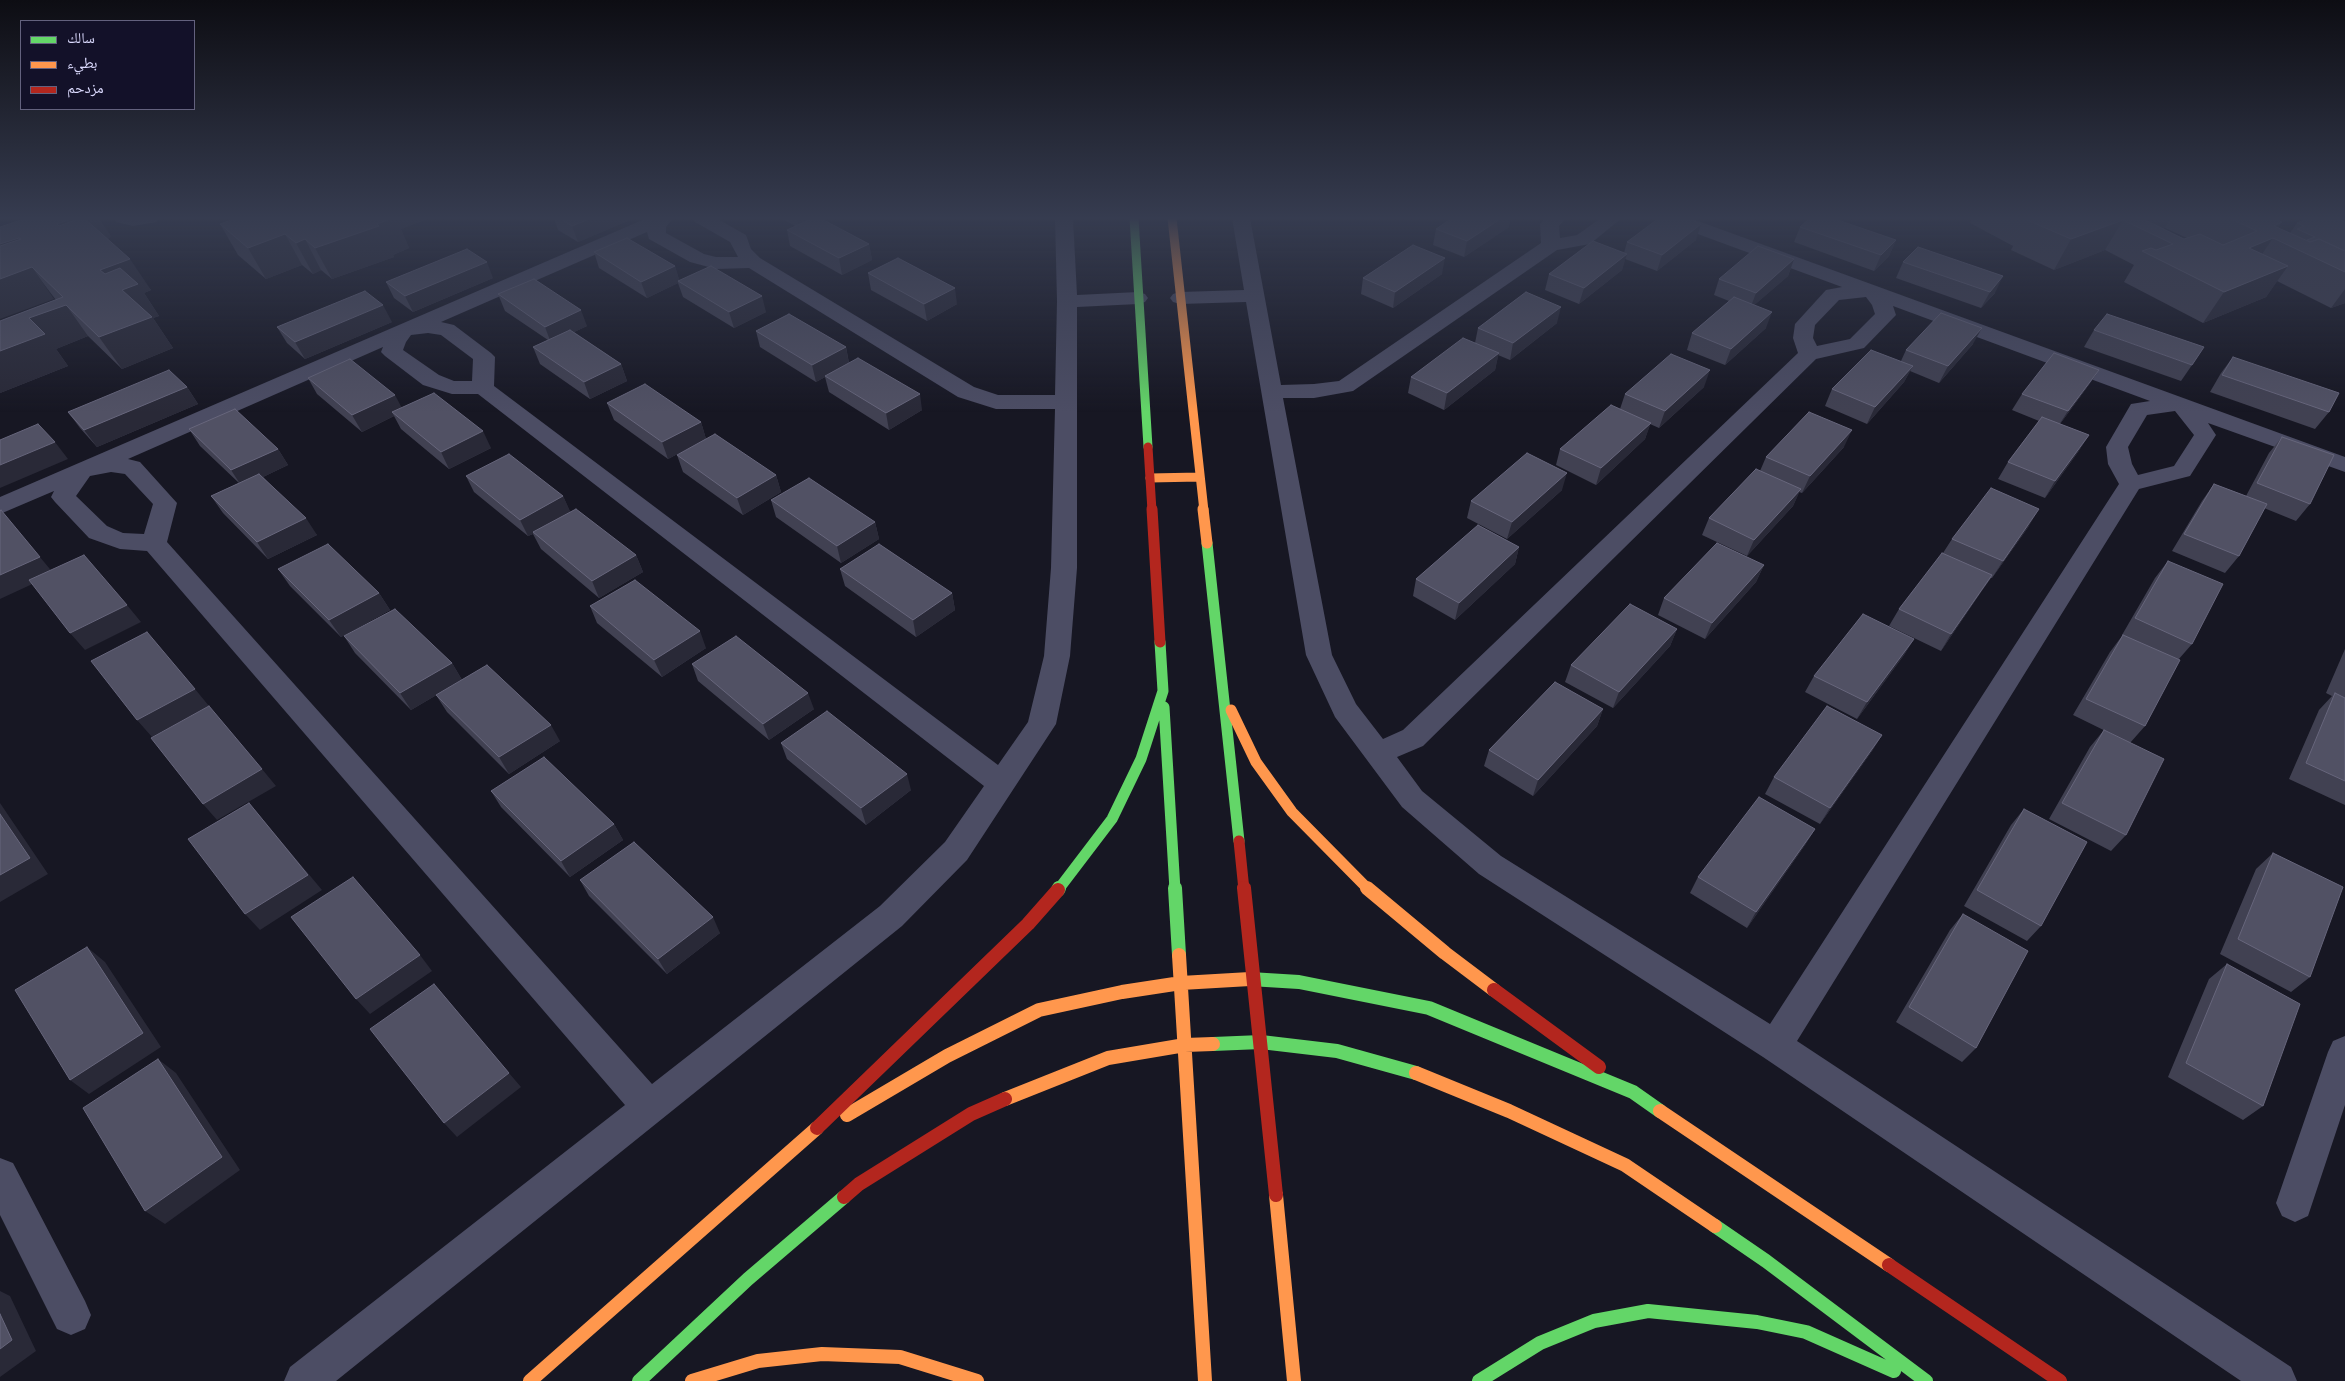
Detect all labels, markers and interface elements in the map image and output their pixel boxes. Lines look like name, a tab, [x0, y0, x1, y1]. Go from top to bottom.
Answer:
legend	[20, 20, 195, 110]
text: سالك	[67, 29, 95, 47]
text: بطيء	[67, 54, 97, 72]
text: مزدحم	[67, 79, 104, 97]

